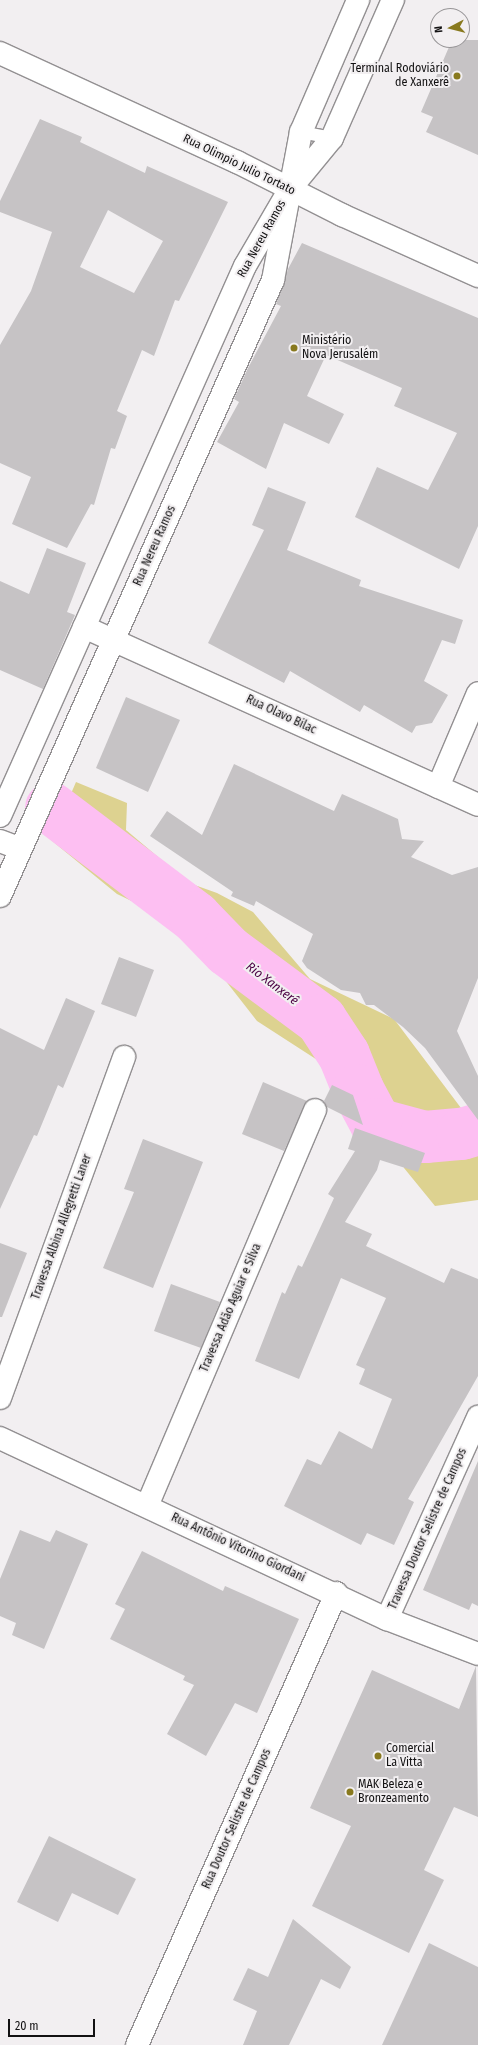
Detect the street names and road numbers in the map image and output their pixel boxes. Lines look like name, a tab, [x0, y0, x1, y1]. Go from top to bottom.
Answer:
street label: Rua Olimpio Julio Tortato	[181, 132, 297, 198]
street label: Rua Nereu Ramos	[235, 198, 289, 280]
street label: Rua Nereu Ramos	[131, 504, 179, 588]
street label: Rua Olavo Bilac	[244, 692, 318, 738]
street label: Travessa Albina Allegretti Laner	[29, 1152, 95, 1302]
street label: Travessa Adão Aguiar e Silva	[197, 1242, 265, 1374]
street label: Travessa Doutor Selistre de Campos	[386, 1446, 470, 1612]
street label: Rua Antônio Vitorino Giordani	[169, 1511, 307, 1585]
street label: Rua Doutor Selistre de Campos	[200, 1747, 274, 1891]

